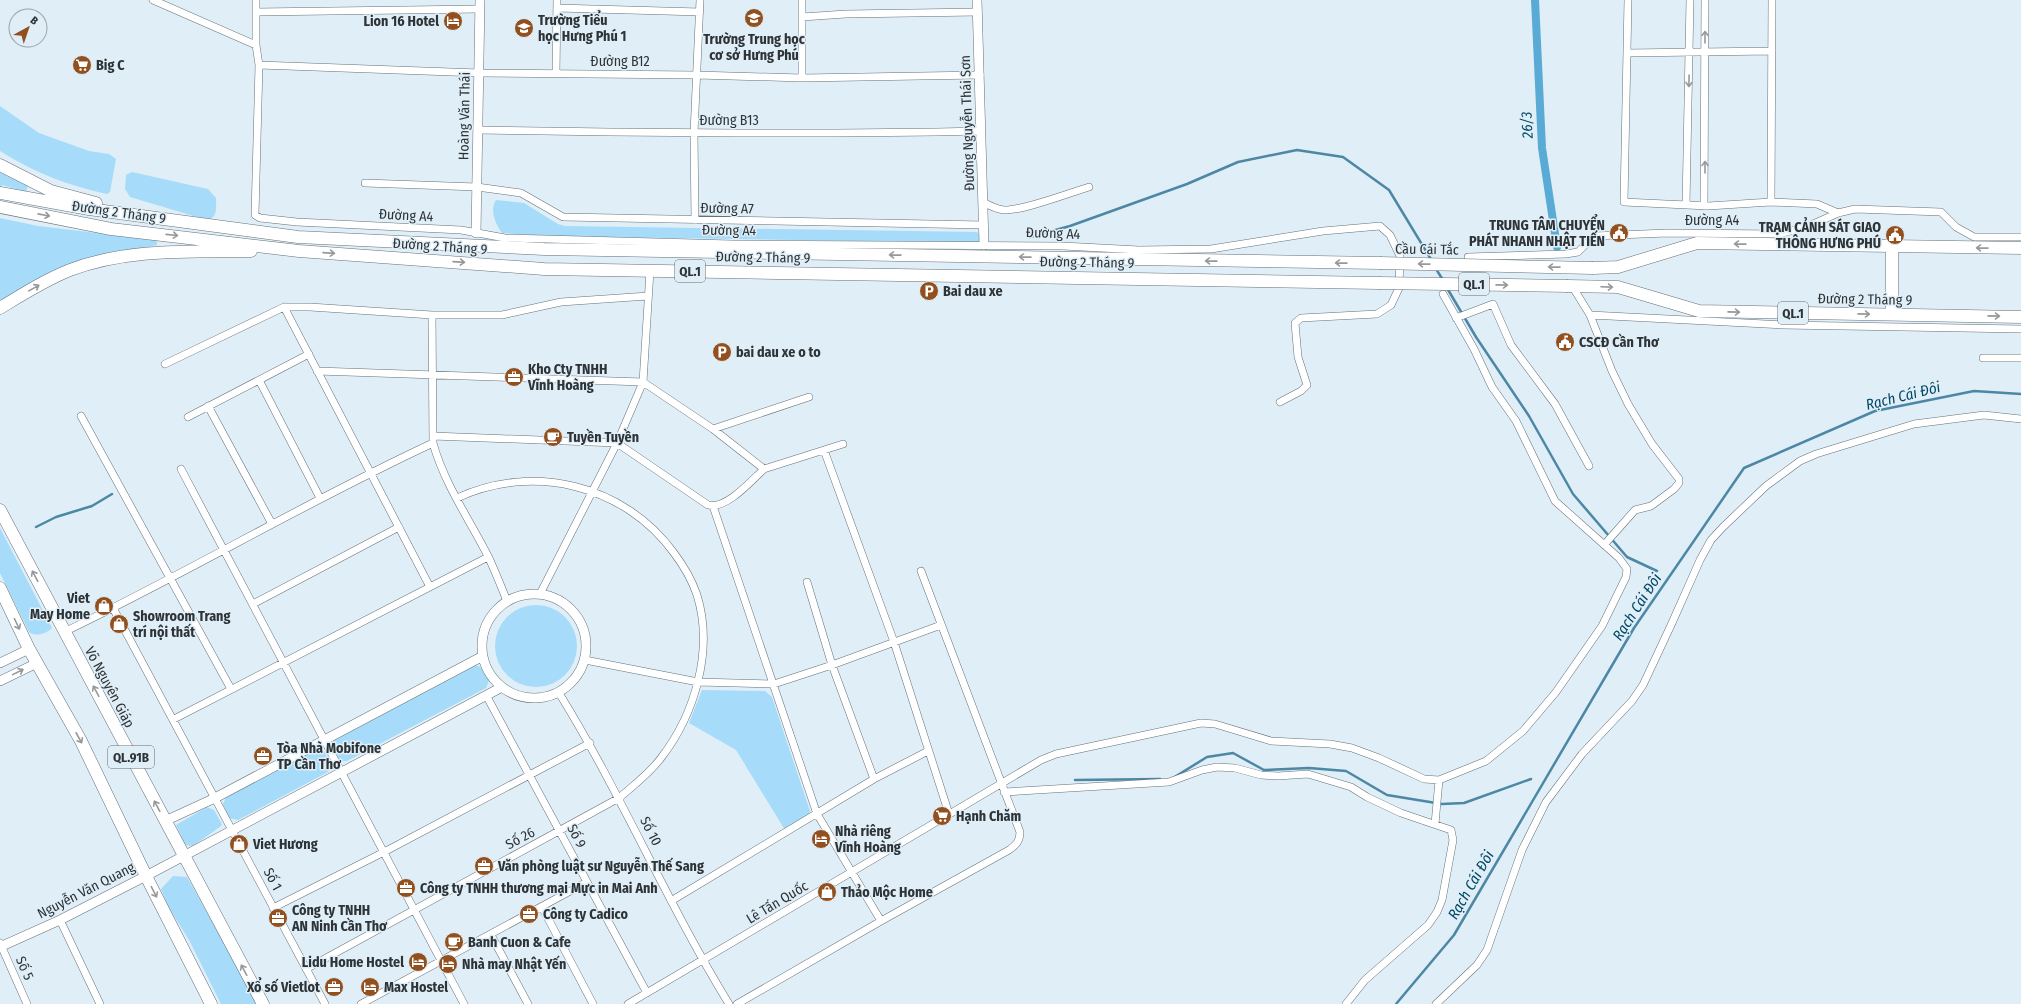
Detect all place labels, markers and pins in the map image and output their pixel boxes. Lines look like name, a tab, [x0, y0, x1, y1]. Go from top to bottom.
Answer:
school or university icon: Trường Trung học cơ sở Hưng Phú	[743, 7, 765, 29]
hotel icon: Lion 16 Hotel	[442, 10, 464, 32]
place label: Trường Tiểu học Hưng Phú 1	[538, 10, 626, 45]
place label: Lion 16 Hotel	[363, 13, 439, 30]
school or university icon: Trường Tiểu học Hưng Phú 1	[513, 17, 535, 39]
place label: Trường Trung học cơ sở Hưng Phú	[703, 31, 806, 64]
supermarket icon: Big C	[71, 54, 93, 76]
place label: Big C	[96, 57, 125, 74]
place label: TRUNG TÂM CHUYỂN PHÁT NHANH NHẬT TIẾN	[1469, 214, 1605, 250]
place label: TRẠM CẢNH SÁT GIAO THÔNG HƯNG PHÚ	[1759, 217, 1881, 252]
public building icon: TRUNG TÂM CHUYỂN PHÁT NHANH NHẬT TIẾN	[1608, 222, 1630, 244]
public building icon: TRẠM CẢNH SÁT GIAO THÔNG HƯNG PHÚ	[1884, 224, 1906, 246]
parking icon: Bai dau xe	[918, 280, 940, 302]
place label: Bai dau xe	[943, 283, 1003, 300]
public building icon: CSCĐ Cần Thơ	[1554, 331, 1576, 353]
place label: CSCĐ Cần Thơ	[1579, 333, 1660, 351]
parking icon: bai dau xe o to	[711, 341, 733, 363]
place label: bai dau xe o to	[736, 344, 821, 361]
place label: Kho Cty TNHH Vĩnh Hoàng	[527, 361, 607, 394]
office icon: Kho Cty TNHH Vĩnh Hoàng	[503, 366, 525, 388]
cafe icon: Tuyền Tuyền	[542, 426, 564, 448]
place label: Tuyền Tuyền	[567, 428, 639, 446]
place label: Viet May Home	[30, 590, 91, 623]
shop icon: Viet May Home	[93, 595, 115, 617]
place label: Showroom Trang trí nội thất	[133, 608, 230, 641]
shop icon: Showroom Trang trí nội thất	[108, 613, 130, 635]
place label: Tòa Nhà Mobifone TP Cần Thơ	[277, 740, 381, 773]
office icon: Tòa Nhà Mobifone TP Cần Thơ	[252, 745, 274, 767]
supermarket icon: Hạnh Chăm	[931, 805, 953, 827]
place label: Hạnh Chăm	[956, 808, 1021, 825]
place label: Nhà riêng Vĩnh Hoàng	[834, 823, 901, 856]
hotel icon: Nhà riêng Vĩnh Hoàng	[810, 828, 832, 850]
shop icon: Viet Hương	[228, 833, 250, 855]
place label: Viet Hương	[252, 836, 318, 853]
office icon: Văn phòng luật sư Nguyễn Thế Sang	[473, 855, 495, 877]
place label: Văn phòng luật sư Nguyễn Thế Sang	[497, 856, 704, 875]
office icon: Công ty TNHH thương mại Mực in Mai Anh	[395, 877, 417, 899]
place label: Công ty TNHH thương mại Mực in Mai Anh	[420, 880, 658, 897]
shop icon: Thảo Mộc Home	[816, 881, 838, 903]
place label: Thảo Mộc Home	[841, 884, 933, 901]
place label: Công ty TNHH AN Ninh Cần Thơ	[291, 902, 388, 935]
office icon: Công ty Cadico	[518, 903, 540, 925]
place label: Công ty Cadico	[543, 906, 628, 923]
office icon: Công ty TNHH AN Ninh Cần Thơ	[267, 907, 289, 929]
cafe icon: Banh Cuon & Cafe	[443, 931, 465, 953]
place label: Banh Cuon & Cafe	[468, 934, 571, 951]
hotel icon: Lidu Home Hostel	[407, 951, 429, 973]
hotel icon: Nhà may Nhật Yến	[437, 953, 459, 975]
place label: Lidu Home Hostel	[302, 954, 404, 971]
place label: Nhà may Nhật Yến	[462, 955, 566, 973]
office icon: Xổ số Vietlot	[323, 976, 345, 998]
hotel icon: Max Hostel	[359, 976, 381, 998]
place label: Xổ số Vietlot	[246, 977, 321, 996]
place label: Max Hostel	[384, 979, 448, 996]

